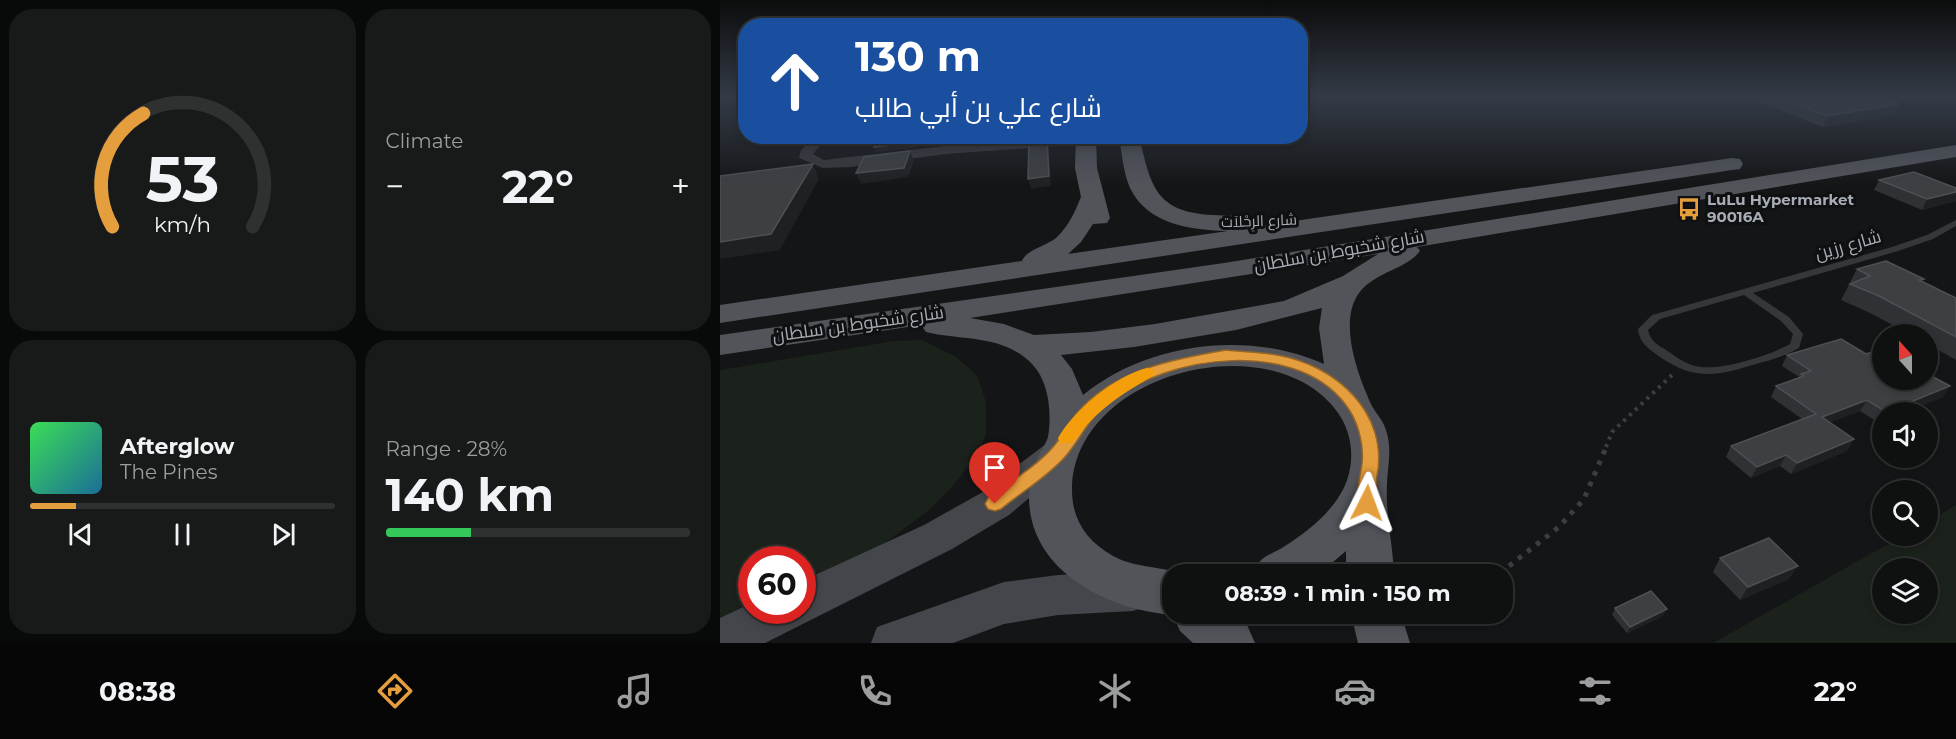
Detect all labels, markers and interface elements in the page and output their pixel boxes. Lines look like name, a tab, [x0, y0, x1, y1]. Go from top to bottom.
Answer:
text: 130 m	[855, 30, 981, 82]
icon: ahead	[756, 42, 834, 120]
text: شارع علي بن أبي طالب	[855, 91, 1102, 124]
text: Climate	[386, 129, 463, 153]
text: 53	[145, 141, 219, 217]
text: 22°	[502, 159, 574, 214]
text: −	[386, 166, 404, 206]
text: +	[671, 166, 690, 206]
place label: LuLu Hypermarket 90016A	[1707, 190, 1855, 226]
bus stop icon: LuLu Hypermarket 90016A	[1676, 196, 1702, 222]
street label: شارع الرِحْلاَت	[1221, 210, 1297, 233]
text: km/h	[154, 211, 211, 237]
street label: شارع شخبوط بن سلطان	[1252, 225, 1426, 278]
street label: شارع رزين	[1812, 225, 1884, 266]
street label: شارع شخبوط بن سلطان	[771, 301, 945, 348]
north arrow	[1872, 324, 1938, 390]
map controls	[1872, 324, 1938, 624]
button: sound	[1872, 402, 1938, 468]
text: Afterglow	[120, 433, 234, 460]
text: Range · 28%	[386, 437, 507, 461]
pin	[969, 442, 1020, 504]
icon: arrive	[978, 451, 1011, 484]
text: The Pines	[120, 460, 217, 484]
text: 140 km	[386, 467, 554, 522]
position arrow	[1335, 471, 1399, 535]
button: search	[1872, 480, 1938, 546]
icon: previous	[64, 518, 97, 551]
icon: pause	[166, 518, 199, 551]
icon: next	[267, 518, 300, 551]
speed limit sign: 60	[738, 546, 816, 624]
button: layers	[1872, 558, 1938, 624]
text: 08:39 · 1 min · 150 m	[1224, 580, 1451, 607]
icon: directions	[374, 670, 416, 712]
icon: music	[614, 670, 656, 712]
icon: phone	[854, 670, 896, 712]
icon: climate	[1094, 670, 1136, 712]
icon: car	[1334, 670, 1376, 712]
icon: filters	[1574, 670, 1616, 712]
text: 08:38	[99, 675, 176, 708]
text: 22°	[1814, 675, 1857, 708]

